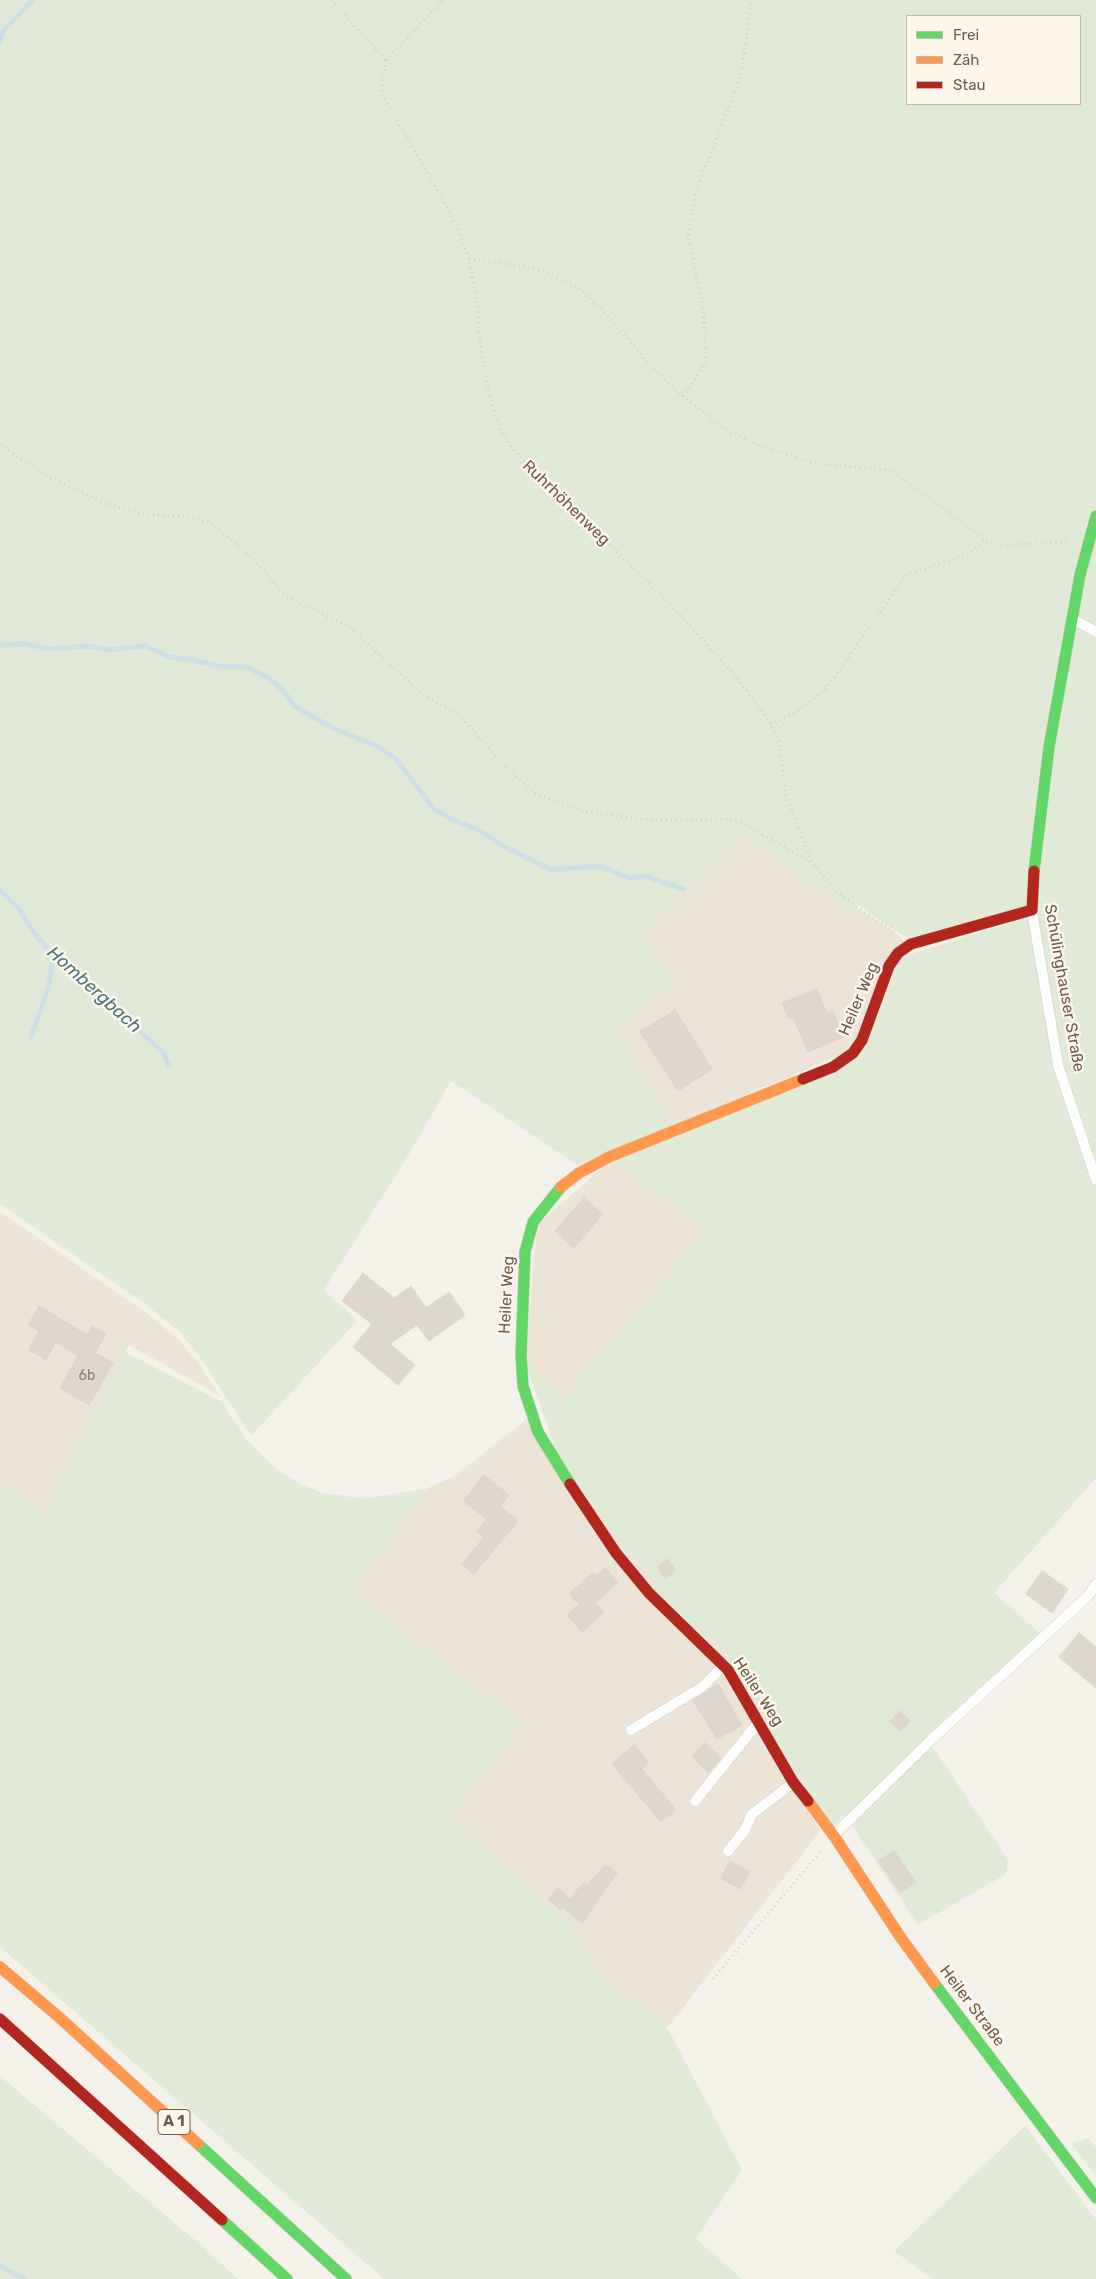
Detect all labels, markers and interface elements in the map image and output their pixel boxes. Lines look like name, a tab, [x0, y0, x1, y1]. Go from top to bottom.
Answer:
legend	[906, 15, 1081, 105]
text: Frei	[953, 26, 979, 44]
text: Zäh	[953, 51, 979, 69]
text: Stau	[953, 76, 986, 94]
street label: Ruhrhöhenweg	[518, 456, 614, 550]
street label: Schülinghauser Straße	[1040, 903, 1088, 1073]
water label: Hombergbach	[42, 942, 146, 1038]
street label: Heiler Weg	[835, 959, 883, 1039]
street label: Heiler Weg	[495, 1256, 519, 1334]
house number: 6b	[79, 1368, 95, 1384]
street label: Heiler Weg	[729, 1654, 787, 1730]
street label: Heiler Straße	[935, 1962, 1009, 2050]
road number: A 1	[158, 2110, 190, 2134]

